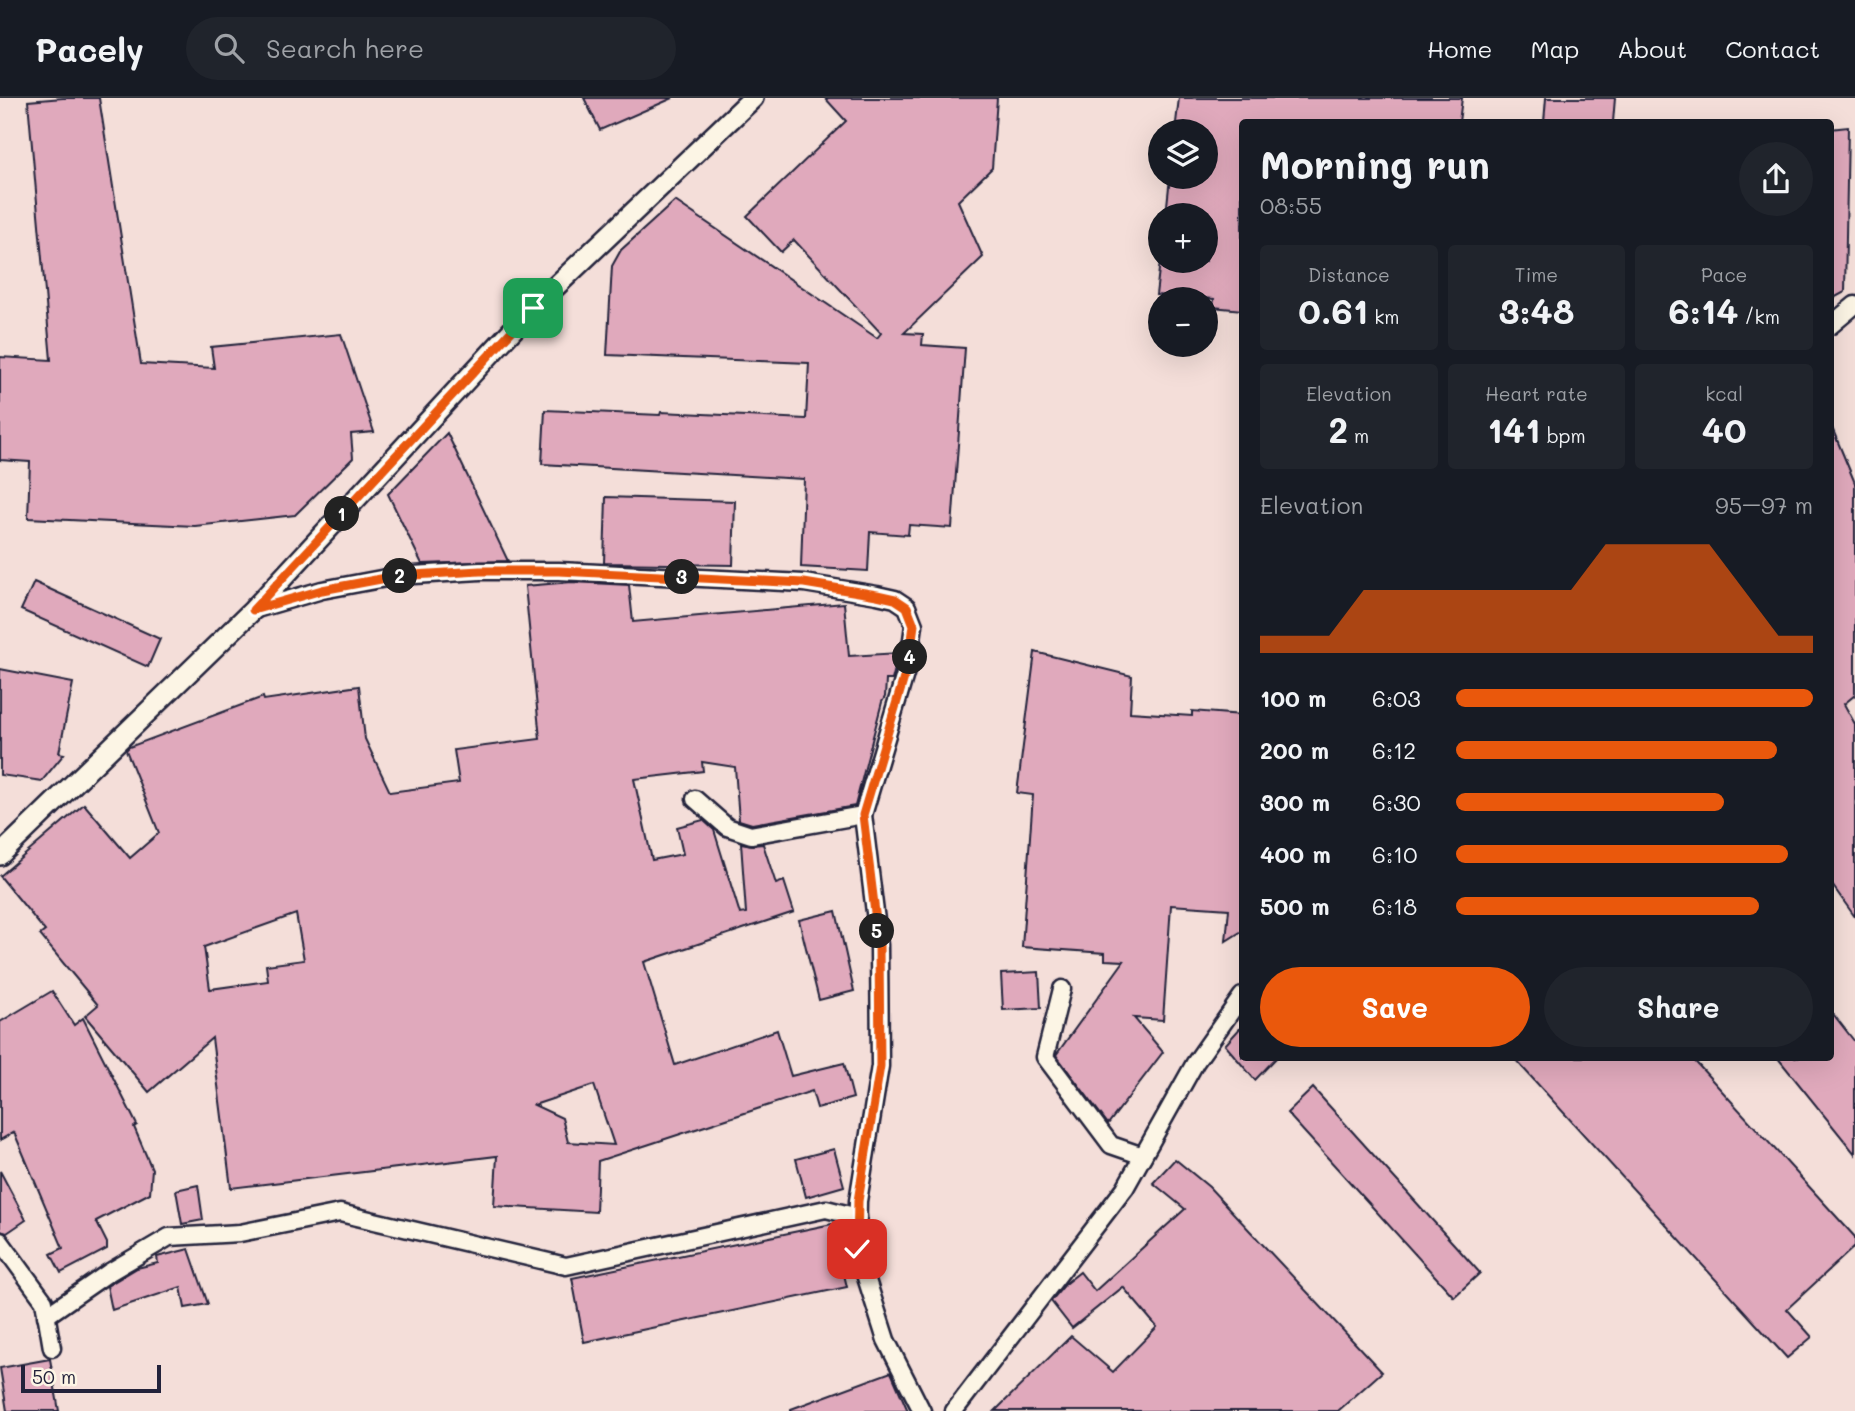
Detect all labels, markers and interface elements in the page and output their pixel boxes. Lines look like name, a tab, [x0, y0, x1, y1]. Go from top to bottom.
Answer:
search box	[186, 17, 676, 80]
text: Pacely	[35, 27, 144, 70]
icon: search	[210, 29, 248, 67]
text: Search here	[266, 31, 424, 65]
text: Home	[1427, 33, 1492, 64]
text: Map	[1530, 33, 1579, 64]
text: About	[1617, 33, 1687, 64]
text: Contact	[1725, 33, 1820, 64]
map controls	[1148, 119, 1218, 357]
button: layers	[1148, 119, 1218, 189]
text: Morning run	[1260, 139, 1490, 189]
button: share	[1739, 142, 1813, 216]
text: 08:55	[1260, 190, 1322, 220]
button: +	[1148, 203, 1218, 273]
text: Distance	[1308, 262, 1390, 287]
text: Time	[1515, 262, 1558, 287]
text: Pace	[1701, 262, 1747, 287]
pin	[503, 278, 563, 338]
button: −	[1148, 287, 1218, 357]
text: 0.61	[1298, 287, 1368, 333]
text: 3:48	[1498, 287, 1574, 333]
text: 6:14	[1669, 287, 1739, 333]
icon: arrive	[514, 289, 552, 327]
text: km	[1368, 304, 1399, 329]
text: /km	[1739, 304, 1780, 329]
text: Elevation	[1306, 381, 1391, 406]
text: Heart rate	[1485, 381, 1588, 406]
text: kcal	[1705, 381, 1743, 406]
text: 2	[1328, 406, 1348, 452]
text: 141	[1487, 406, 1541, 452]
text: 40	[1702, 406, 1747, 452]
text: m	[1348, 423, 1369, 448]
text: bpm	[1541, 423, 1586, 448]
text: Elevation	[1260, 490, 1363, 520]
text: 95–97 m	[1715, 490, 1813, 520]
pin: 1	[324, 496, 360, 532]
text: 1	[337, 501, 346, 526]
pin: 2	[382, 559, 418, 594]
pin: 3	[664, 560, 700, 594]
text: 2	[394, 563, 405, 588]
text: 3	[676, 564, 687, 589]
pin: 4	[892, 640, 928, 674]
text: 4	[903, 644, 916, 669]
text: 100 m	[1260, 683, 1326, 713]
text: 6:03	[1372, 683, 1421, 713]
text: 200 m	[1260, 735, 1329, 765]
text: 6:12	[1372, 735, 1416, 765]
text: 300 m	[1260, 787, 1330, 817]
text: 6:30	[1372, 787, 1421, 817]
text: 400 m	[1260, 839, 1331, 869]
text: 6:10	[1372, 839, 1418, 869]
text: 500 m	[1260, 891, 1330, 921]
text: 6:18	[1372, 891, 1417, 921]
pin: 5	[860, 914, 894, 948]
text: 5	[871, 918, 882, 943]
button: Save	[1260, 967, 1530, 1047]
button: Share	[1544, 967, 1813, 1047]
pin	[827, 1219, 887, 1279]
icon: check	[838, 1230, 876, 1268]
scale bar	[21, 1362, 161, 1394]
text: 50 m	[32, 1364, 76, 1389]

